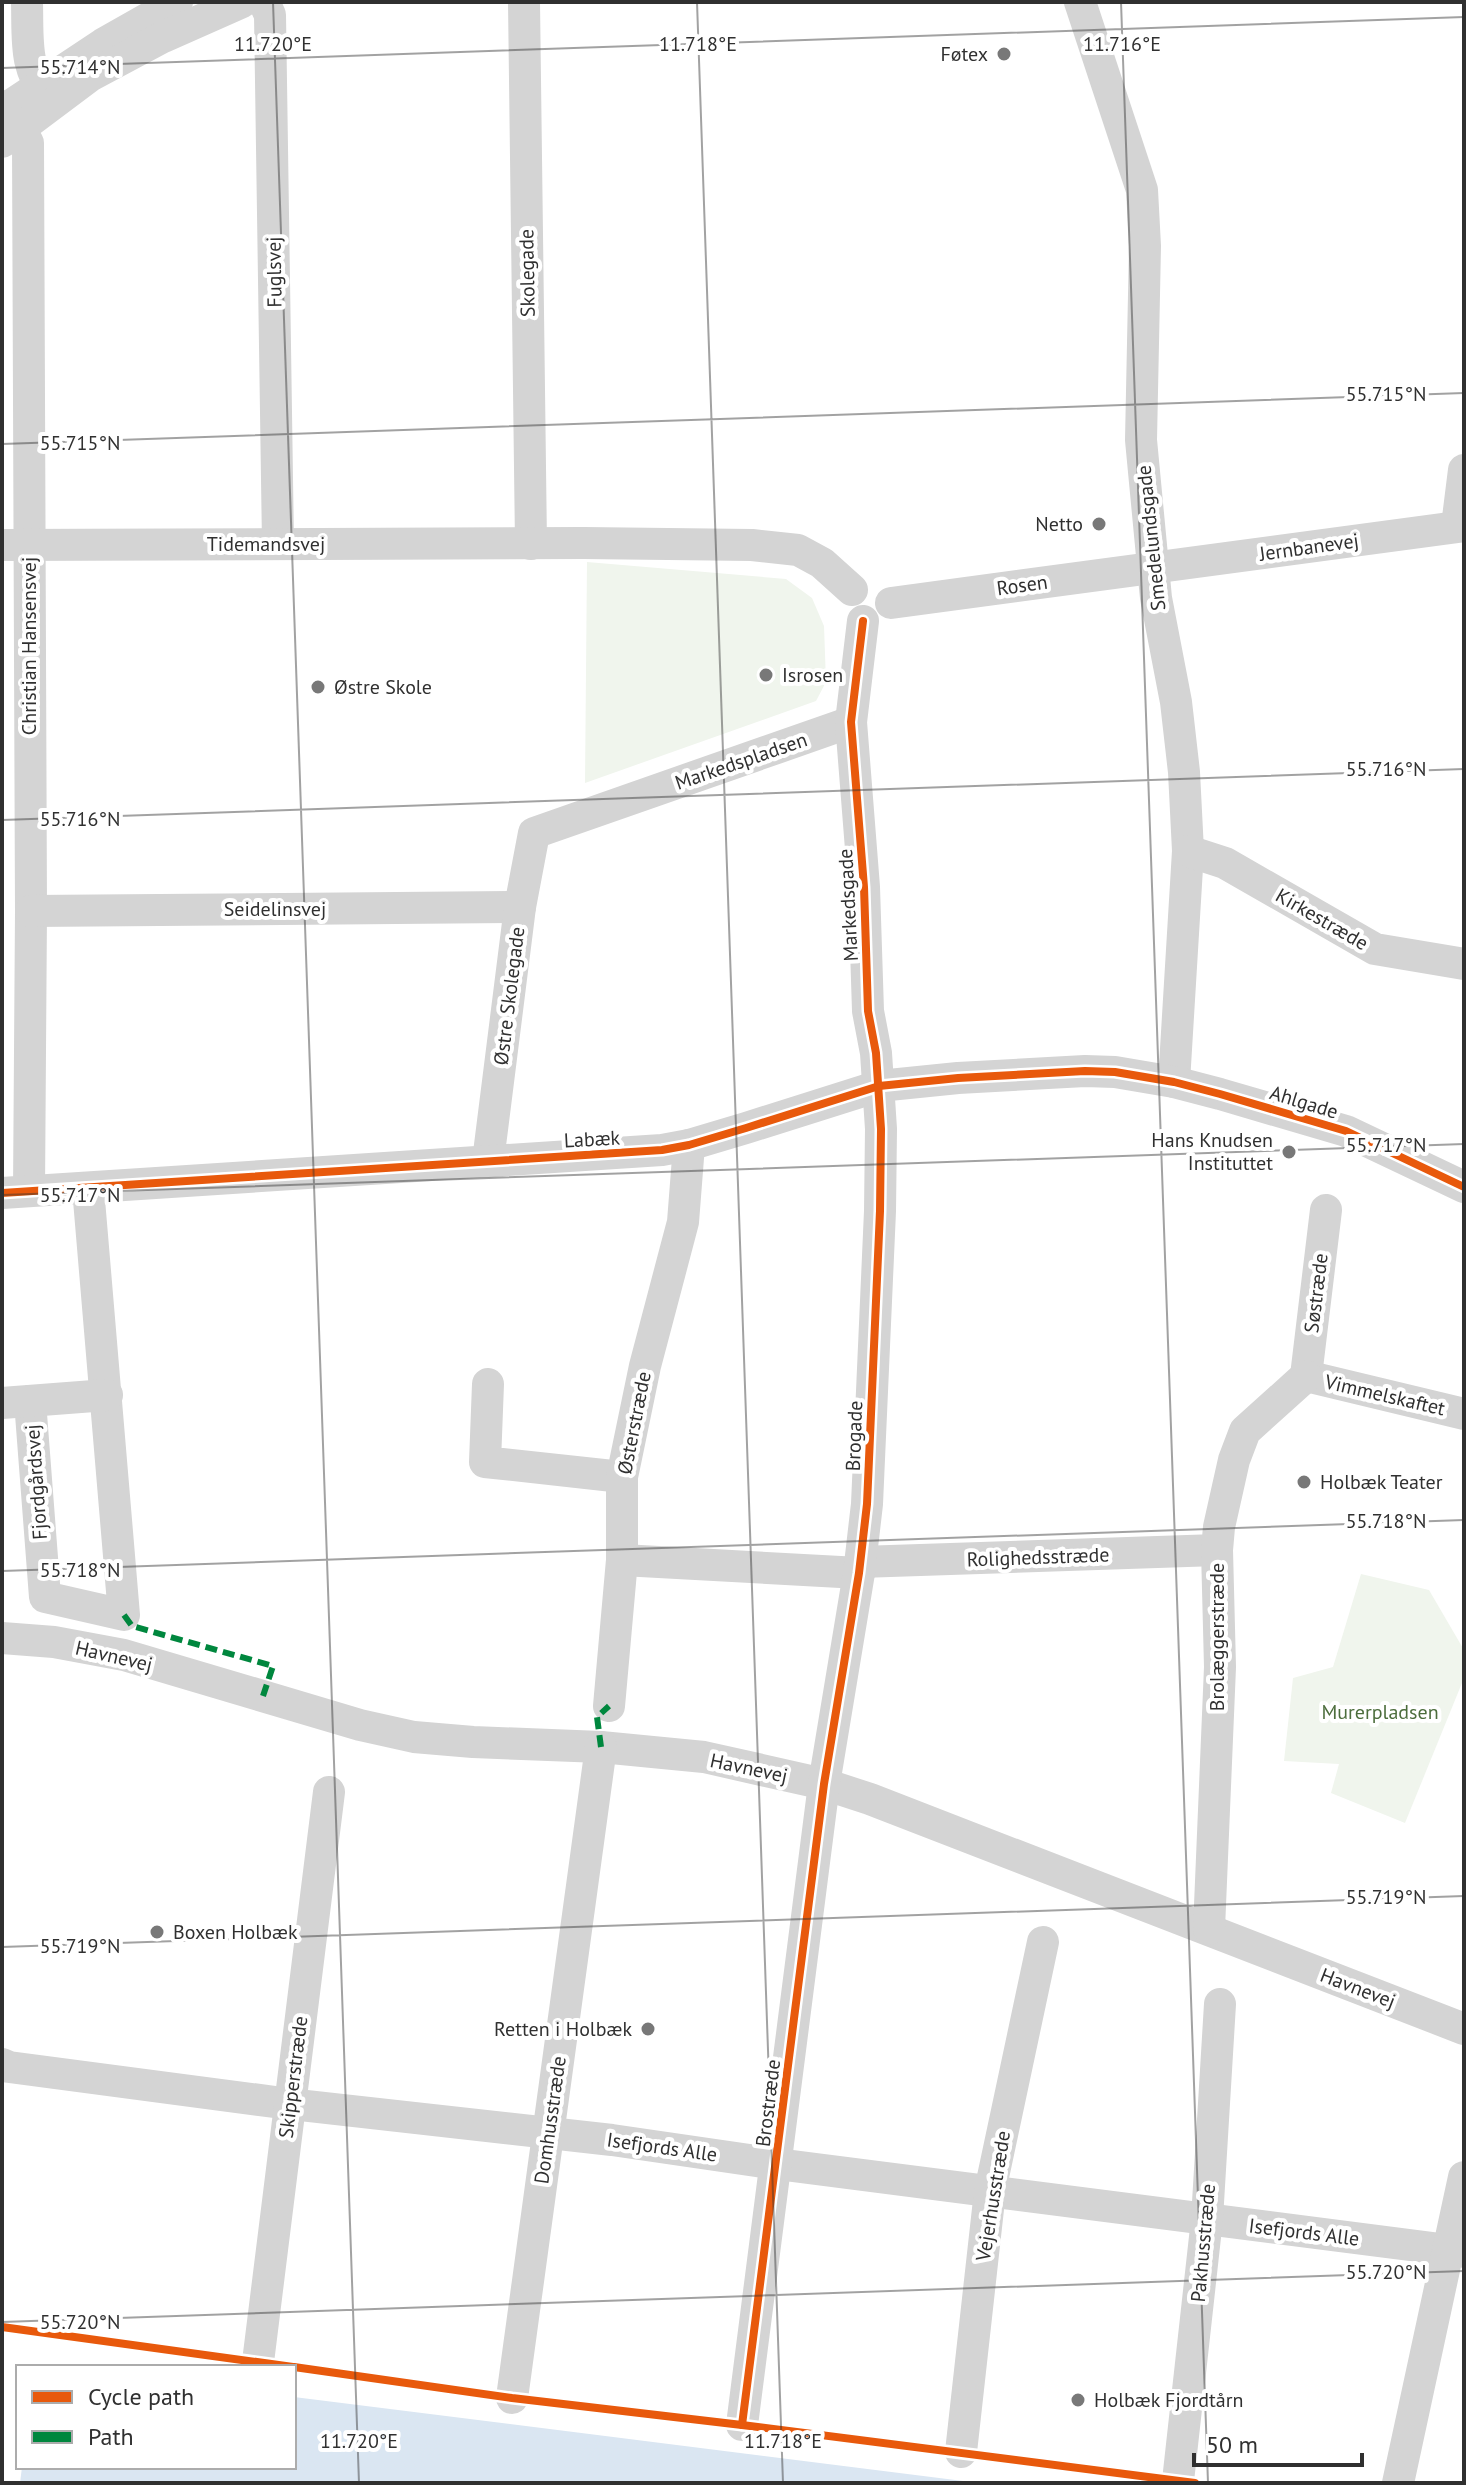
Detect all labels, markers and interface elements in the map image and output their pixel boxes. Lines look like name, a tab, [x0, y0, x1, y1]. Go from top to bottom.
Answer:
text: 11.720°E	[234, 31, 312, 57]
text: 11.718°E	[659, 31, 737, 57]
text: 11.716°E	[1083, 31, 1161, 57]
place label: Føtex	[940, 41, 988, 67]
marker: Føtex	[995, 45, 1013, 63]
text: 55.714°N	[40, 54, 120, 80]
street label: Skolegade	[513, 229, 541, 317]
street label: Fuglsvej	[260, 236, 288, 308]
text: 55.715°N	[1346, 381, 1426, 407]
text: 55.715°N	[40, 430, 120, 456]
street label: Smedelundsgade	[1130, 464, 1172, 612]
place label: Netto	[1035, 511, 1083, 537]
marker: Netto	[1090, 515, 1108, 533]
street label: Jernbanevej	[1257, 527, 1360, 567]
street label: Tidemandsvej	[207, 531, 325, 557]
street label: Christian Hansensvej	[16, 557, 42, 735]
street label: Rosen	[995, 569, 1049, 601]
place label: Isrosen	[782, 662, 843, 688]
marker: Isrosen	[757, 666, 775, 684]
place label: Østre Skole	[334, 674, 432, 700]
marker: Østre Skole	[309, 678, 327, 696]
street label: Markedspladsen	[671, 726, 811, 796]
text: 55.716°N	[1346, 756, 1426, 782]
text: 55.716°N	[40, 806, 120, 832]
street label: Markedsgade	[832, 848, 864, 962]
street label: Kirkestræde	[1271, 882, 1373, 956]
street label: Seidelinsvej	[224, 896, 326, 922]
street label: Østre Skolegade	[488, 925, 530, 1067]
street label: Ahlgade	[1267, 1079, 1341, 1125]
street label: Labæk	[563, 1125, 621, 1153]
place label: Hans Knudsen Instituttet	[1151, 1127, 1273, 1176]
text: 55.717°N	[1346, 1132, 1426, 1158]
marker: Hans Knudsen Instituttet	[1280, 1143, 1298, 1161]
text: 55.717°N	[40, 1182, 120, 1208]
street label: Søstræde	[1298, 1252, 1334, 1334]
street label: Vimmelskaftet	[1321, 1368, 1448, 1422]
street label: Østerstræde	[611, 1369, 657, 1477]
street label: Brogade	[840, 1400, 868, 1472]
street label: Fjordgårdsvej	[19, 1423, 53, 1541]
place label: Holbæk Teater	[1320, 1469, 1443, 1495]
marker: Holbæk Teater	[1295, 1473, 1313, 1491]
text: 55.718°N	[1346, 1508, 1426, 1534]
street label: Rolighedsstræde	[966, 1542, 1110, 1572]
text: 55.718°N	[40, 1557, 120, 1583]
street label: Brolæggerstræde	[1204, 1563, 1230, 1711]
street label: Havnevej	[73, 1634, 155, 1678]
park label: Murerpladsen	[1321, 1699, 1439, 1725]
street label: Havnevej	[708, 1747, 790, 1789]
text: 55.719°N	[1346, 1884, 1426, 1910]
place label: Boxen Holbæk	[173, 1919, 298, 1945]
marker: Boxen Holbæk	[148, 1923, 166, 1941]
text: 55.719°N	[40, 1933, 120, 1959]
street label: Havnevej	[1317, 1962, 1399, 2014]
street label: Skipperstræde	[273, 2014, 313, 2140]
place label: Retten i Holbæk	[494, 2016, 632, 2042]
marker: Retten i Holbæk	[639, 2020, 657, 2038]
street label: Domhusstræde	[528, 2054, 572, 2186]
street label: Brostræde	[750, 2058, 786, 2148]
street label: Isefjords Alle	[605, 2126, 719, 2168]
street label: Vejerhusstræde	[970, 2129, 1016, 2264]
street label: Pakhusstræde	[1185, 2183, 1221, 2303]
street label: Isefjords Alle	[1247, 2212, 1361, 2252]
text: 55.720°N	[1346, 2259, 1426, 2285]
text: 55.720°N	[40, 2309, 120, 2335]
legend	[16, 2365, 296, 2469]
text: Cycle path	[88, 2381, 194, 2412]
place label: Holbæk Fjordtårn	[1094, 2387, 1243, 2413]
marker: Holbæk Fjordtårn	[1069, 2391, 1087, 2409]
scale bar	[1194, 2417, 1362, 2467]
text: Path	[88, 2421, 134, 2452]
text: 11.720°E	[320, 2428, 398, 2454]
text: 11.718°E	[744, 2428, 822, 2454]
text: 50 m	[1206, 2429, 1258, 2460]

